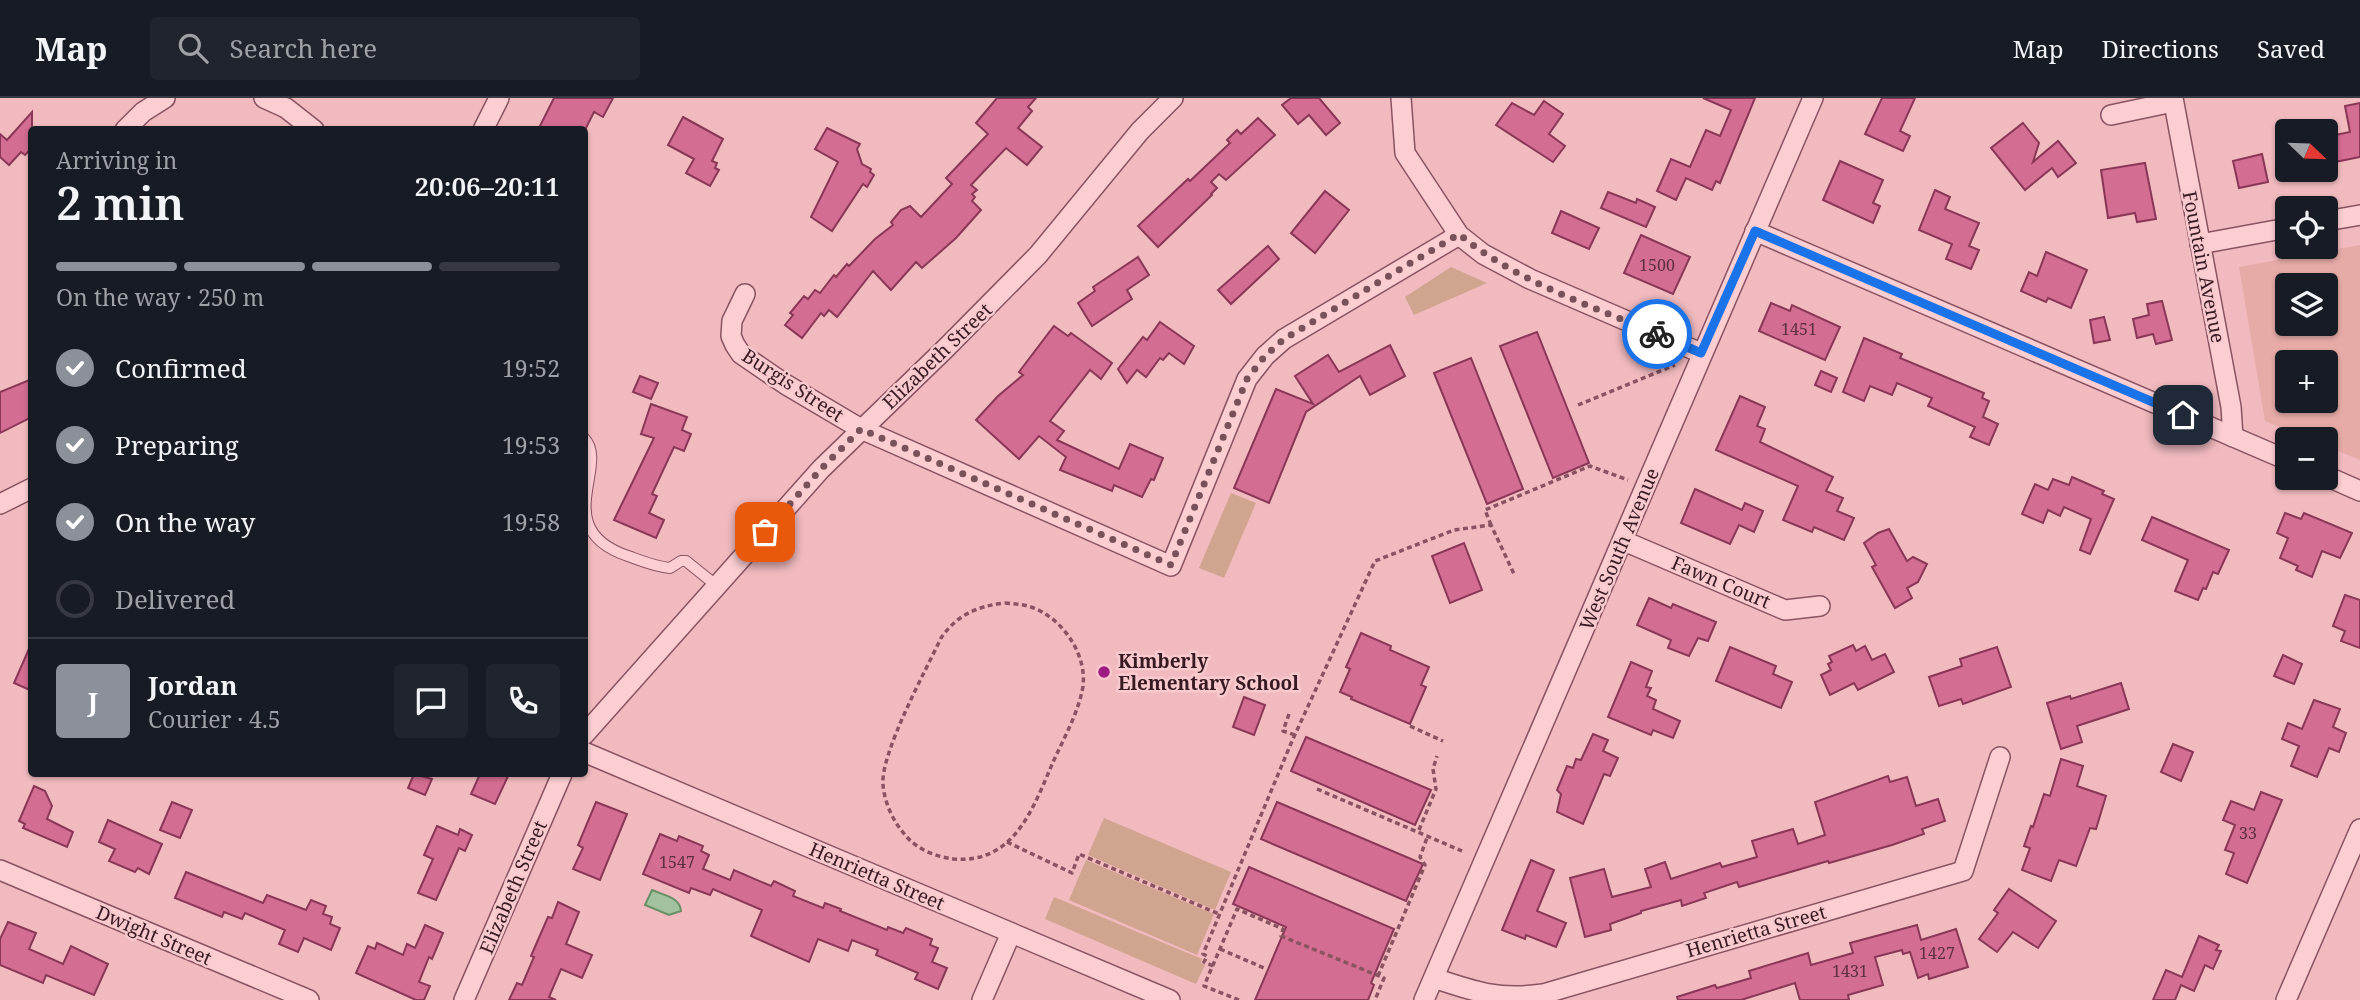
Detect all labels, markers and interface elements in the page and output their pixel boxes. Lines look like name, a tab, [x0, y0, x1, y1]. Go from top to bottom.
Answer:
search box	[150, 17, 640, 80]
text: Map	[35, 26, 108, 71]
icon: search	[174, 29, 212, 67]
text: Search here	[230, 30, 377, 66]
text: Map	[2013, 32, 2064, 65]
text: Directions	[2102, 32, 2219, 65]
text: Saved	[2257, 32, 2325, 65]
north arrow	[2275, 119, 2338, 182]
map controls	[2275, 119, 2338, 490]
text: Arriving in	[56, 144, 177, 176]
text: 20:06–20:11	[414, 168, 560, 204]
text: 2 min	[56, 171, 184, 233]
street label: Fountain Avenue	[2177, 189, 2231, 345]
button: locate	[2275, 196, 2338, 259]
house number: 1500	[1639, 254, 1675, 276]
button: layers	[2275, 273, 2338, 336]
text: On the way · 250 m	[56, 281, 264, 313]
street label: Elizabeth Street	[877, 297, 998, 415]
courier	[1622, 299, 1692, 369]
icon: bike	[1638, 315, 1676, 353]
house number: 1451	[1781, 318, 1817, 340]
street label: Burgis Street	[737, 342, 849, 428]
icon: check	[56, 349, 94, 387]
text: Confirmed	[115, 350, 247, 386]
button: +	[2275, 350, 2338, 413]
text: 19:52	[502, 352, 560, 384]
pin	[2153, 385, 2213, 445]
icon: home	[2164, 396, 2202, 434]
icon: check	[56, 426, 94, 464]
text: Preparing	[115, 427, 239, 463]
button: −	[2275, 427, 2338, 490]
text: 19:53	[502, 429, 560, 461]
street label: West South Avenue	[1573, 464, 1665, 634]
pin	[735, 502, 795, 562]
icon: check	[56, 503, 94, 541]
text: On the way	[115, 504, 255, 540]
text: 19:58	[502, 506, 560, 538]
icon: bag	[746, 513, 784, 551]
street label: Fawn Court	[1668, 550, 1775, 615]
text: Delivered	[115, 581, 235, 617]
place label: Kimberly Elementary School	[1118, 648, 1299, 696]
button: chat	[394, 664, 468, 738]
button: phone	[486, 664, 560, 738]
marker: Kimberly Elementary School	[1096, 664, 1112, 680]
text: Jordan	[148, 667, 238, 703]
text: J	[88, 683, 98, 719]
text: Courier · 4.5	[148, 703, 281, 735]
street label: Elizabeth Street	[473, 816, 553, 958]
house number: 33	[2239, 822, 2257, 844]
street label: Henrietta Street	[805, 836, 949, 916]
house number: 1547	[659, 851, 695, 873]
street label: Henrietta Street	[1683, 898, 1829, 963]
street label: Dwight Street	[92, 899, 216, 971]
house number: 1427	[1919, 942, 1955, 964]
house number: 1431	[1832, 960, 1868, 982]

